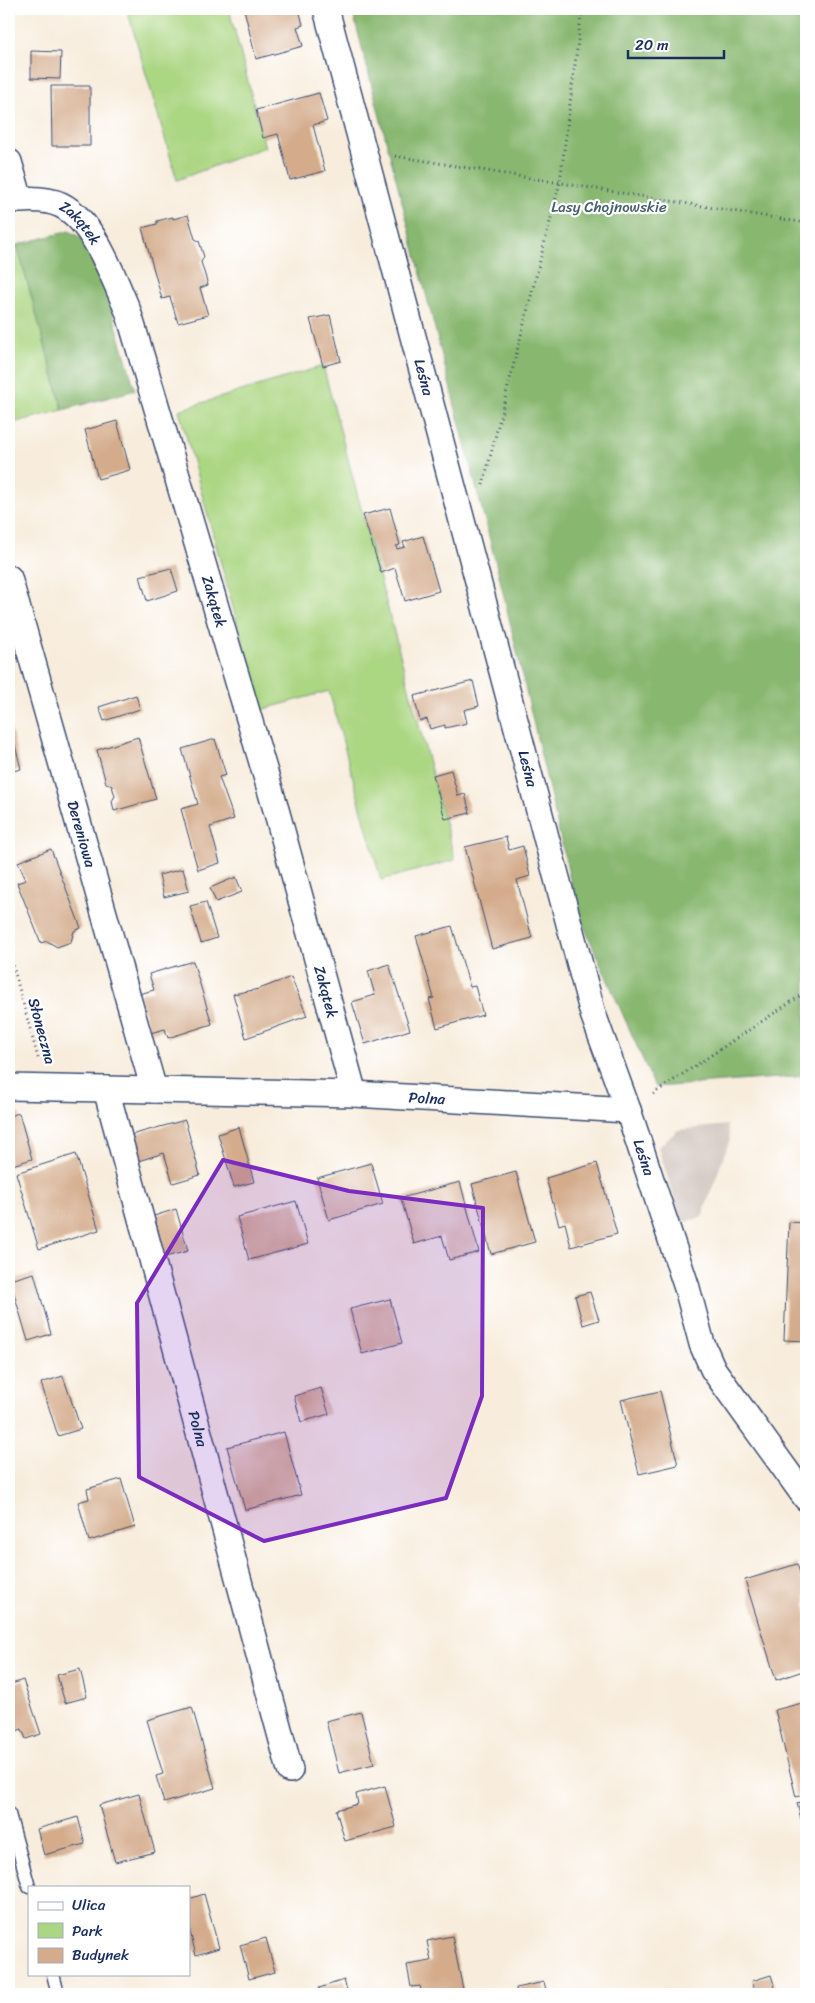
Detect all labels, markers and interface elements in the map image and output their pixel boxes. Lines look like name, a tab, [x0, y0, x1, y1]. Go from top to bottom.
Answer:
scale bar	[628, 28, 724, 60]
text: 20 m	[635, 32, 669, 58]
street label: Zakątek	[54, 194, 108, 250]
park label: Lasy Chojnowskie	[551, 194, 667, 220]
street label: Leśna	[406, 356, 441, 399]
street label: Zakątek	[194, 572, 234, 631]
street label: Leśna	[510, 747, 545, 790]
street label: Dereniowa	[60, 798, 103, 871]
street label: Zakątek	[306, 963, 346, 1021]
street label: Słoneczna	[21, 995, 63, 1068]
street label: Polna	[408, 1084, 446, 1112]
street label: Leśna	[626, 1136, 662, 1180]
street label: Polna	[180, 1408, 215, 1450]
legend	[28, 1886, 190, 1976]
text: Ulica	[72, 1892, 106, 1918]
text: Park	[72, 1918, 103, 1944]
text: Budynek	[72, 1942, 130, 1968]

